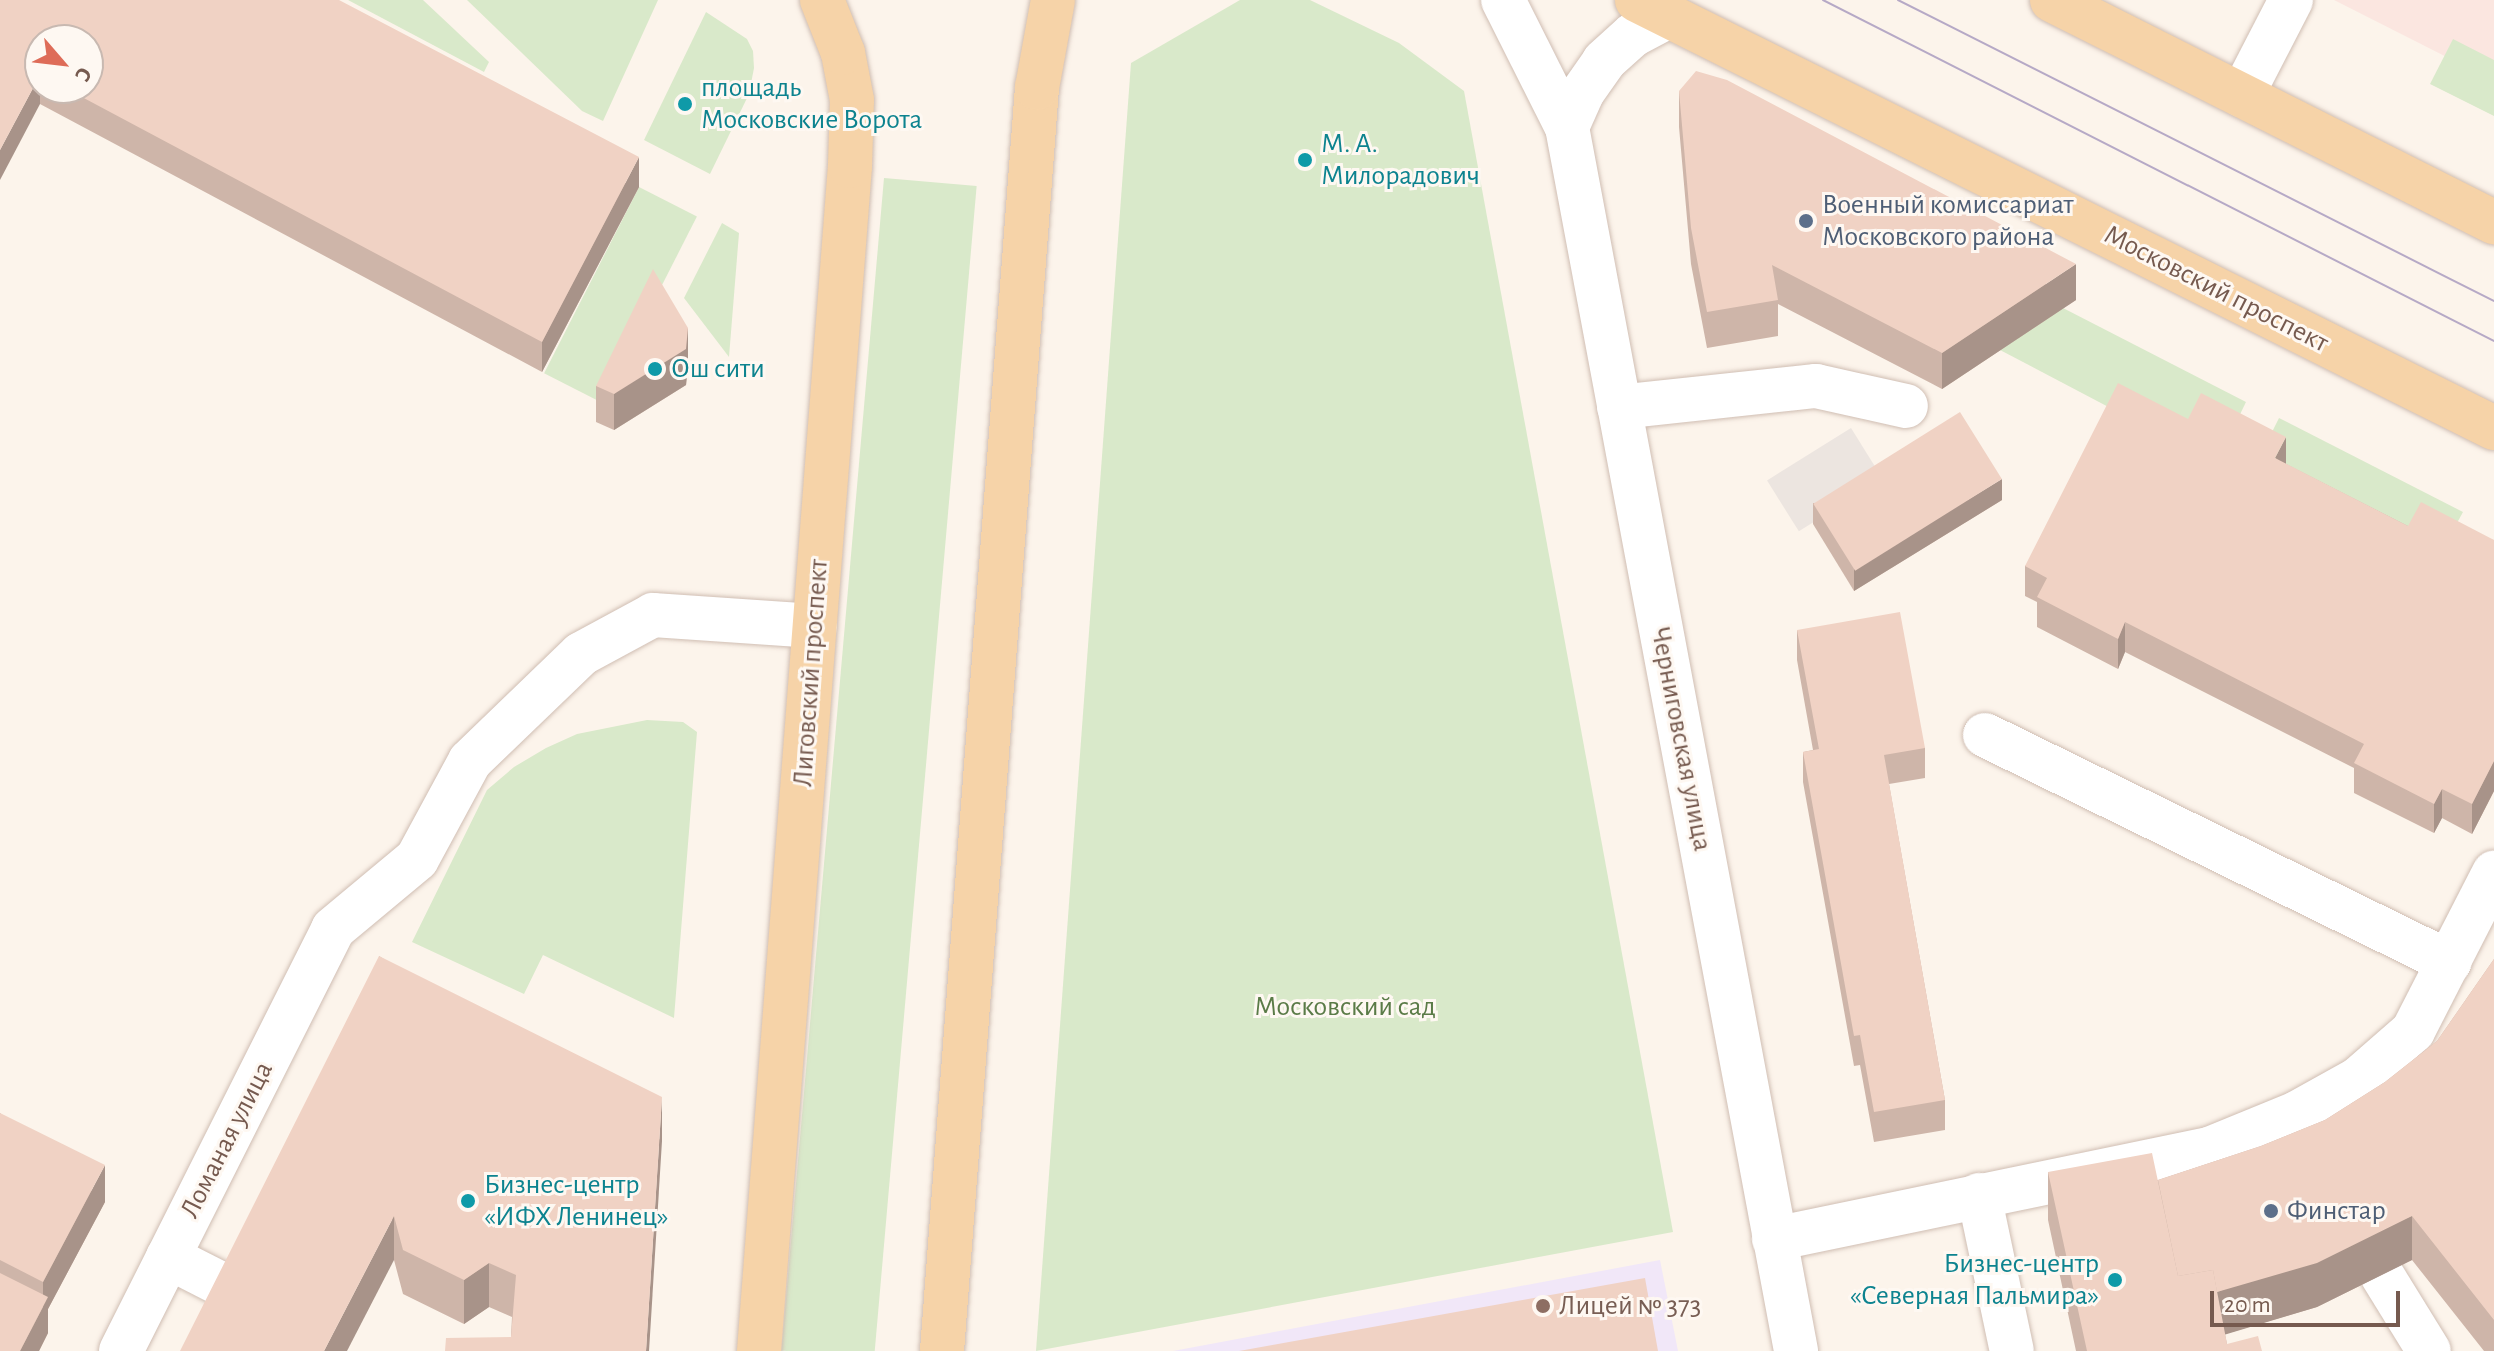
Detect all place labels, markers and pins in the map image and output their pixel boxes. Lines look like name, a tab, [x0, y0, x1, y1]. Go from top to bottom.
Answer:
place label: площадь Московские Ворота	[701, 71, 922, 137]
marker: площадь Московские Ворота	[676, 95, 694, 113]
place label: М. А. Милорадович	[1321, 127, 1480, 193]
marker: М. А. Милорадович	[1296, 151, 1314, 169]
place label: Военный комиссариат Московского района	[1822, 188, 2074, 254]
marker: Военный комиссариат Московского района	[1797, 212, 1815, 230]
place label: Ош сити	[671, 352, 765, 386]
marker: Ош сити	[646, 360, 664, 378]
place label: Бизнес-центр «ИФХ Ленинец»	[484, 1168, 668, 1234]
marker: Бизнес-центр «ИФХ Ленинец»	[459, 1192, 477, 1210]
place label: Финстар	[2287, 1194, 2386, 1228]
marker: Финстар	[2262, 1202, 2280, 1220]
place label: Бизнес-центр «Северная Пальмира»	[1850, 1247, 2099, 1313]
marker: Бизнес-центр «Северная Пальмира»	[2106, 1271, 2124, 1289]
place label: Лицей № 373	[1559, 1289, 1701, 1323]
marker: Лицей № 373	[1534, 1297, 1552, 1315]

